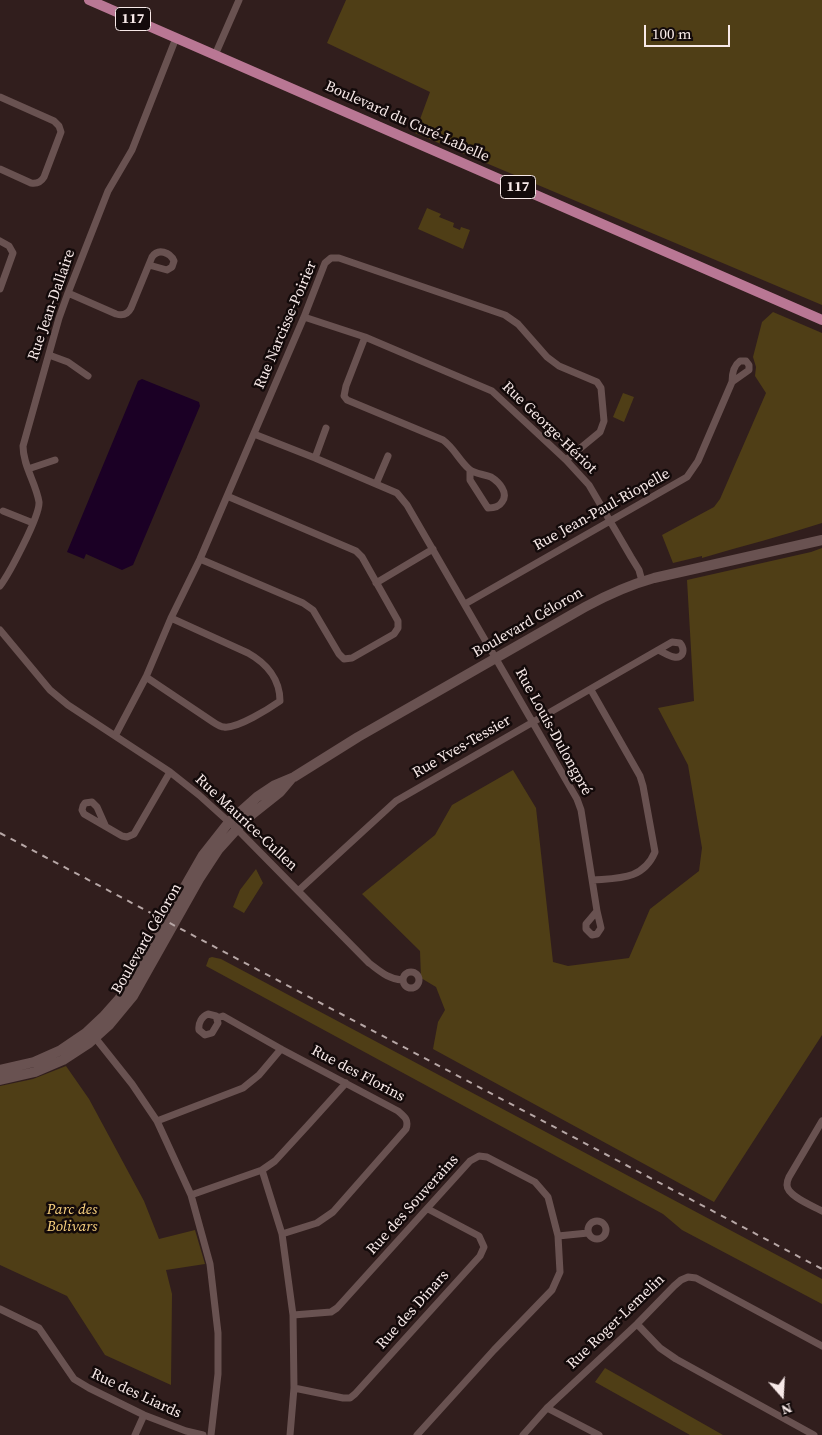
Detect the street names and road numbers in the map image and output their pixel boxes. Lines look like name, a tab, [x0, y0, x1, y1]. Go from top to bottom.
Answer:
road number: 117	[116, 8, 150, 30]
street label: Boulevard du Curé-Labelle	[322, 78, 492, 166]
road number: 117	[500, 176, 536, 198]
street label: Rue Jean-Dallaire	[25, 247, 79, 363]
street label: Rue Narcisse-Poirier	[251, 258, 321, 392]
street label: Rue George-Hériot	[498, 378, 600, 478]
street label: Rue Jean-Paul-Riopelle	[531, 465, 673, 555]
street label: Boulevard Céloron	[470, 584, 586, 662]
street label: Rue Louis-Dulongpré	[511, 665, 595, 799]
street label: Rue Yves-Tessier	[410, 712, 514, 782]
street label: Rue Maurice-Cullen	[191, 771, 301, 875]
street label: Boulevard Céloron	[108, 881, 186, 997]
street label: Rue des Florins	[308, 1042, 408, 1106]
street label: Rue des Souverains	[363, 1151, 463, 1259]
street label: Rue des Dinars	[373, 1267, 453, 1353]
street label: Rue Roger-Lemelin	[563, 1271, 669, 1373]
street label: Rue des Liards	[88, 1365, 184, 1423]

